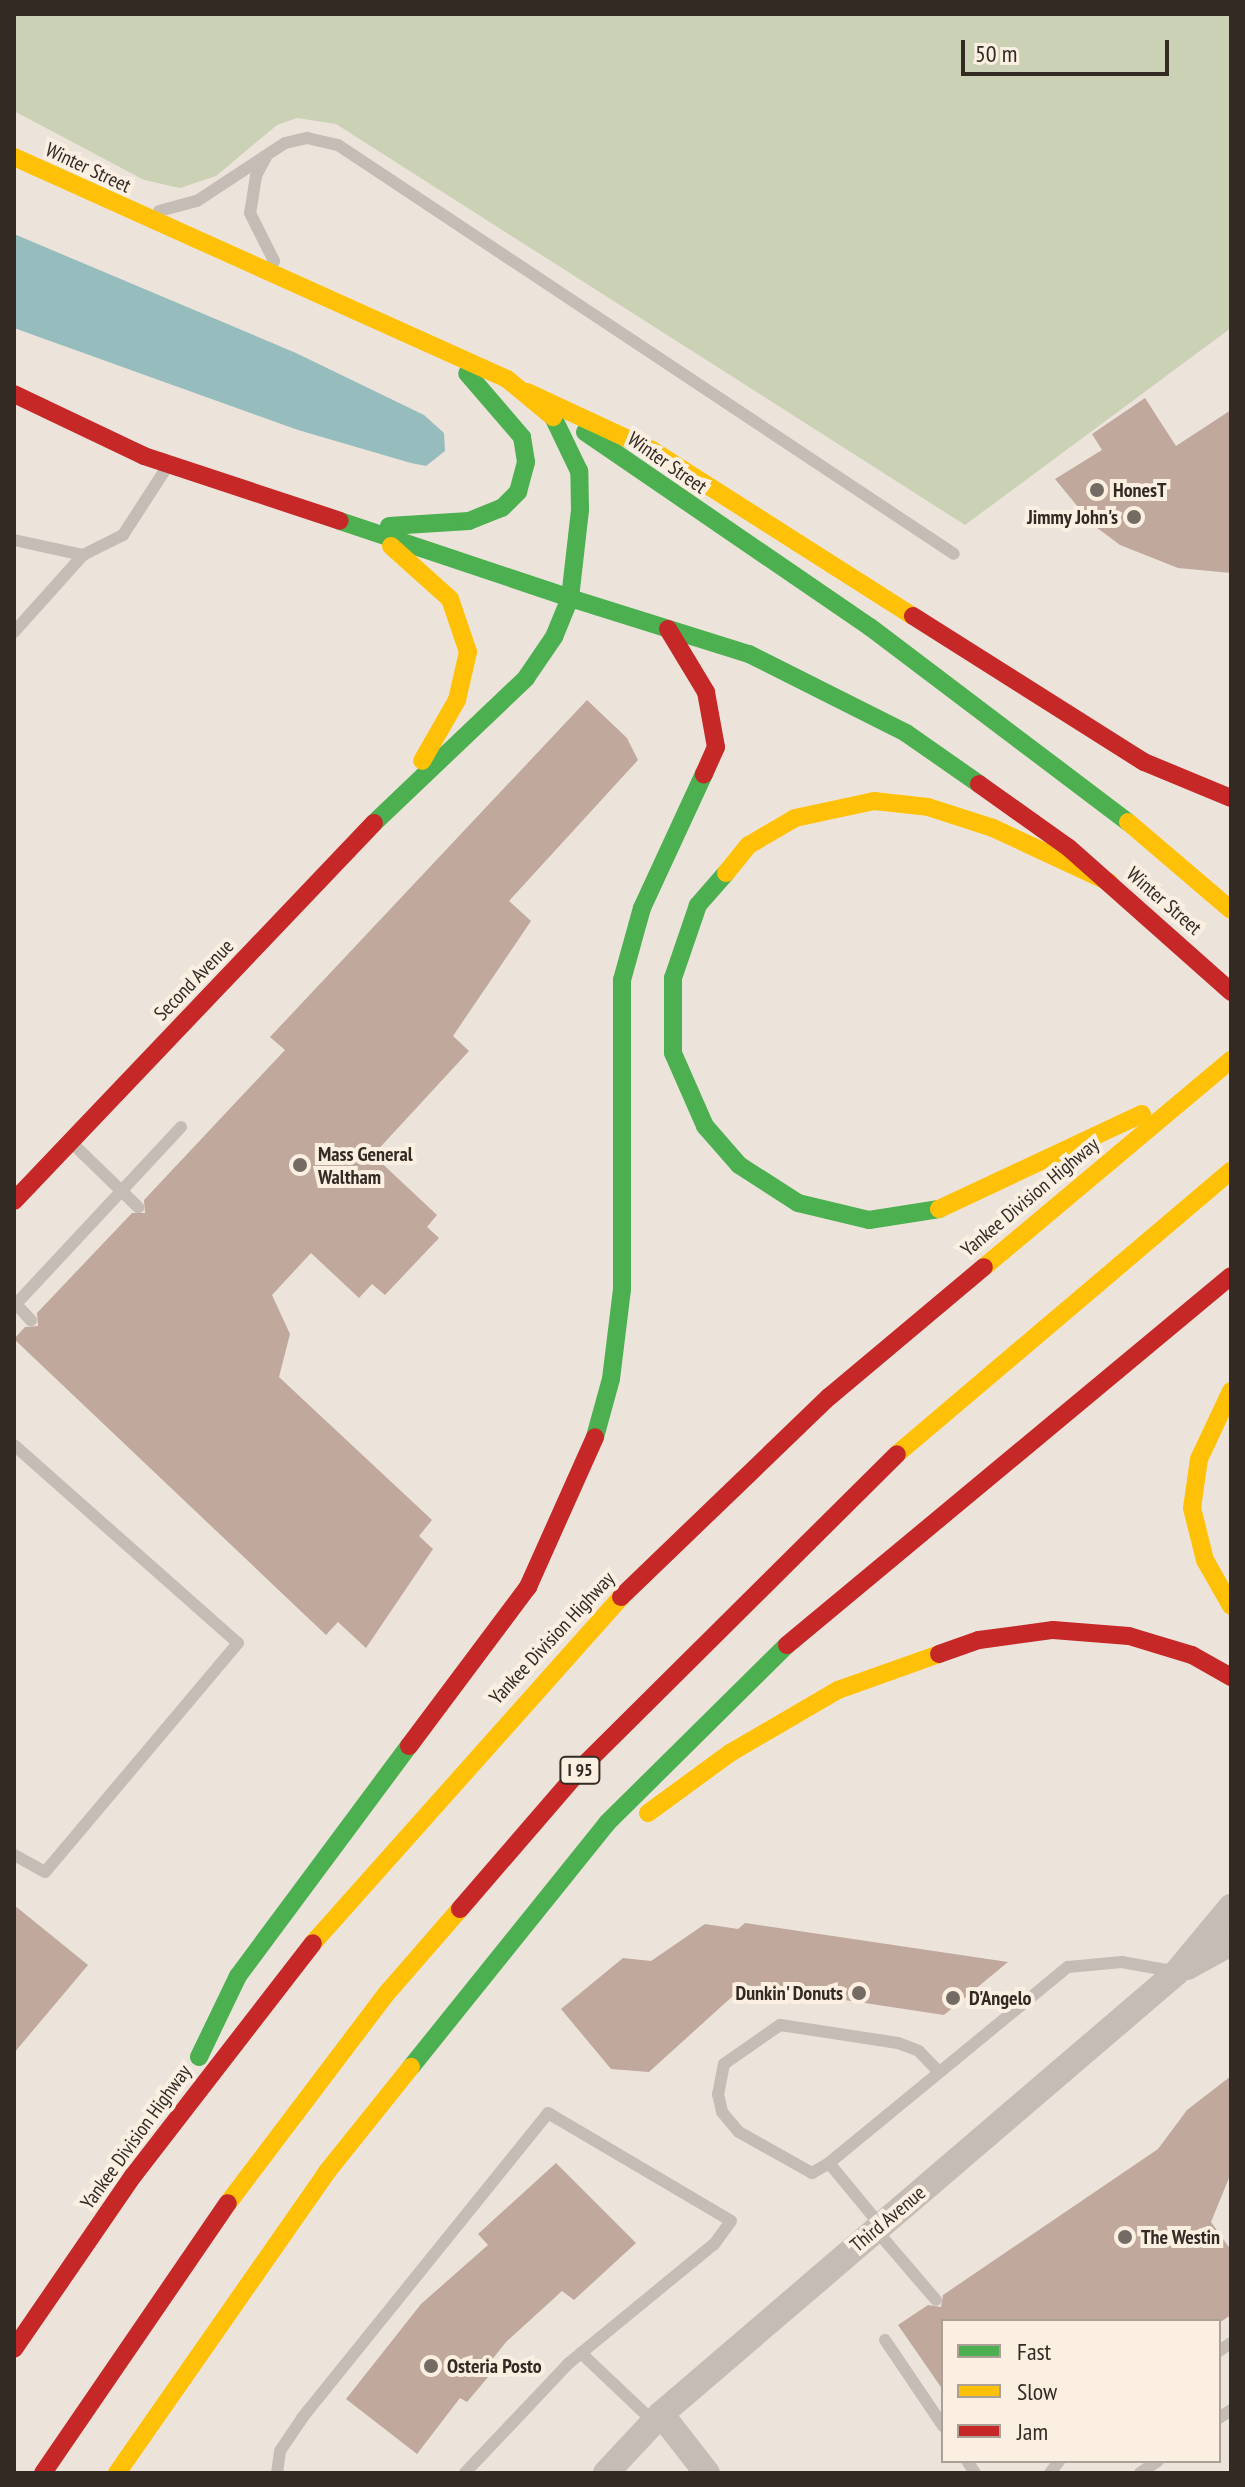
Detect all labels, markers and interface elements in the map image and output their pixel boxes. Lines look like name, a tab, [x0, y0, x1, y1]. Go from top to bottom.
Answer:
scale bar	[965, 24, 1173, 74]
text: 50 m	[975, 38, 1017, 69]
street label: Winter Street	[42, 138, 134, 198]
street label: Winter Street	[623, 427, 711, 499]
place label: HonesT	[1113, 478, 1167, 502]
marker: HonesT	[1088, 481, 1106, 499]
place label: Jimmy John's	[1026, 505, 1118, 529]
marker: Jimmy John's	[1125, 508, 1143, 526]
street label: Winter Street	[1122, 862, 1206, 940]
street label: Second Avenue	[149, 934, 239, 1026]
street label: Yankee Division Highway	[956, 1132, 1104, 1262]
place label: Mass General Waltham	[318, 1142, 413, 1189]
marker: Mass General Waltham	[289, 1154, 311, 1176]
street label: Yankee Division Highway	[484, 1567, 620, 1709]
road number: I 95	[558, 1756, 602, 1784]
place label: Dunkin' Donuts	[734, 1981, 843, 2005]
marker: Dunkin' Donuts	[850, 1984, 868, 2002]
place label: D'Angelo	[969, 1986, 1031, 2010]
marker: D'Angelo	[944, 1989, 962, 2007]
street label: Yankee Division Highway	[76, 2060, 196, 2214]
street label: Third Avenue	[845, 2181, 931, 2257]
place label: The Westin	[1141, 2225, 1220, 2249]
marker: The Westin	[1116, 2228, 1134, 2246]
legend	[941, 2319, 1221, 2463]
text: Fast	[1017, 2336, 1051, 2367]
place label: Osteria Posto	[447, 2354, 542, 2378]
marker: Osteria Posto	[422, 2357, 440, 2375]
text: Slow	[1017, 2376, 1057, 2407]
text: Jam	[1017, 2416, 1048, 2447]

